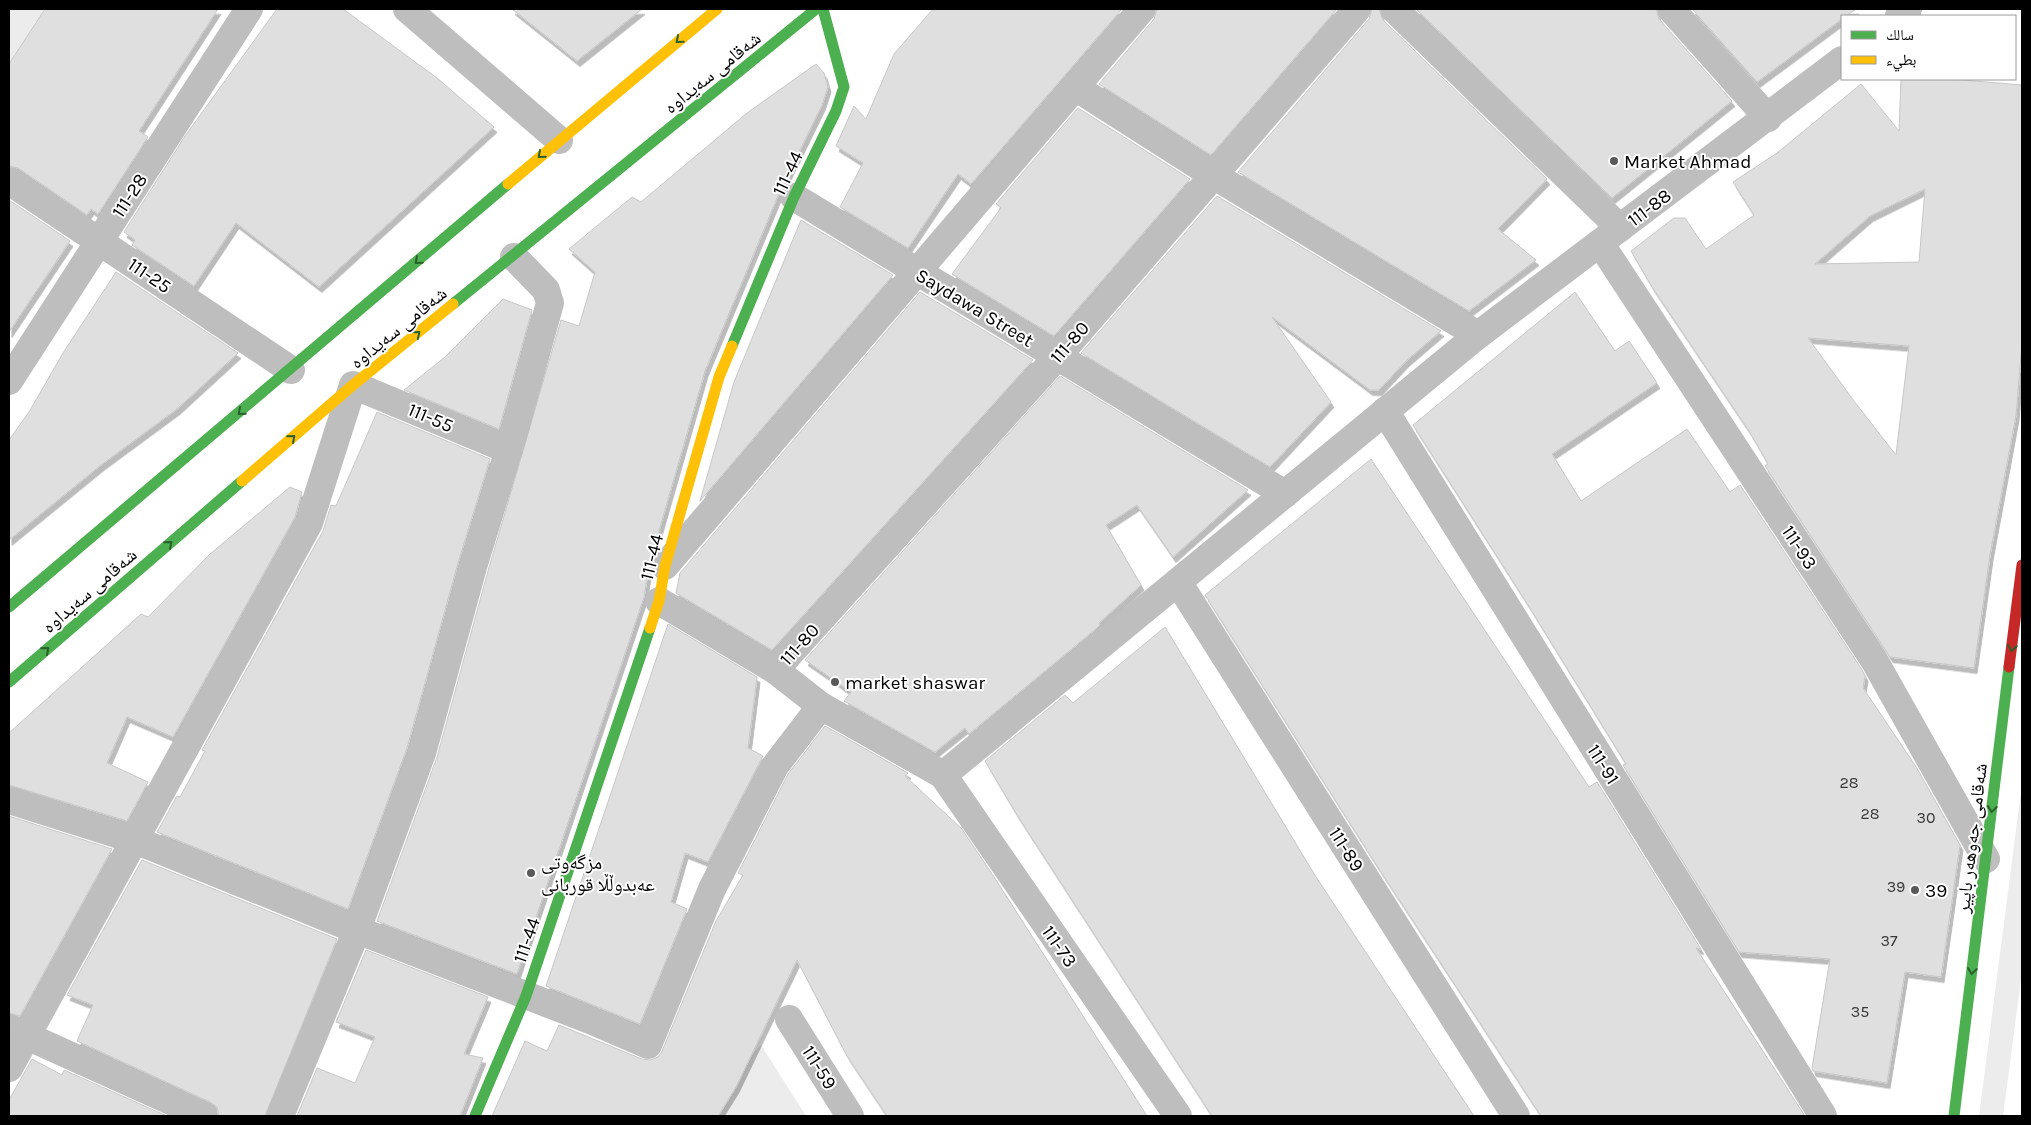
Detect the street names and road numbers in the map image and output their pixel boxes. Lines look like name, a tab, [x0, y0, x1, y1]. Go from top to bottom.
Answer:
street label: شەقامی سەیداوە	[660, 27, 765, 118]
street label: 111-44	[768, 147, 808, 199]
street label: 111-28	[108, 169, 152, 222]
street label: 111-88	[1623, 184, 1676, 231]
street label: 111-25	[124, 254, 175, 298]
street label: Saydawa Street	[912, 264, 1037, 352]
street label: شەقامی سەیداوە	[346, 282, 451, 373]
street label: 111-80	[1046, 317, 1094, 368]
street label: 111-55	[405, 399, 456, 437]
street label: 111-93	[1777, 522, 1821, 574]
street label: 111-44	[636, 532, 668, 583]
street label: شەقامی سەیداوە	[38, 544, 141, 638]
street label: 111-80	[775, 619, 824, 670]
street label: 111-91	[1582, 741, 1624, 788]
street label: شەقامی جەوهەر باپیر	[1952, 762, 1992, 915]
street label: 111-89	[1324, 823, 1368, 876]
street label: 111-44	[509, 914, 545, 966]
street label: 111-73	[1037, 922, 1081, 972]
street label: 111-59	[797, 1042, 841, 1093]

